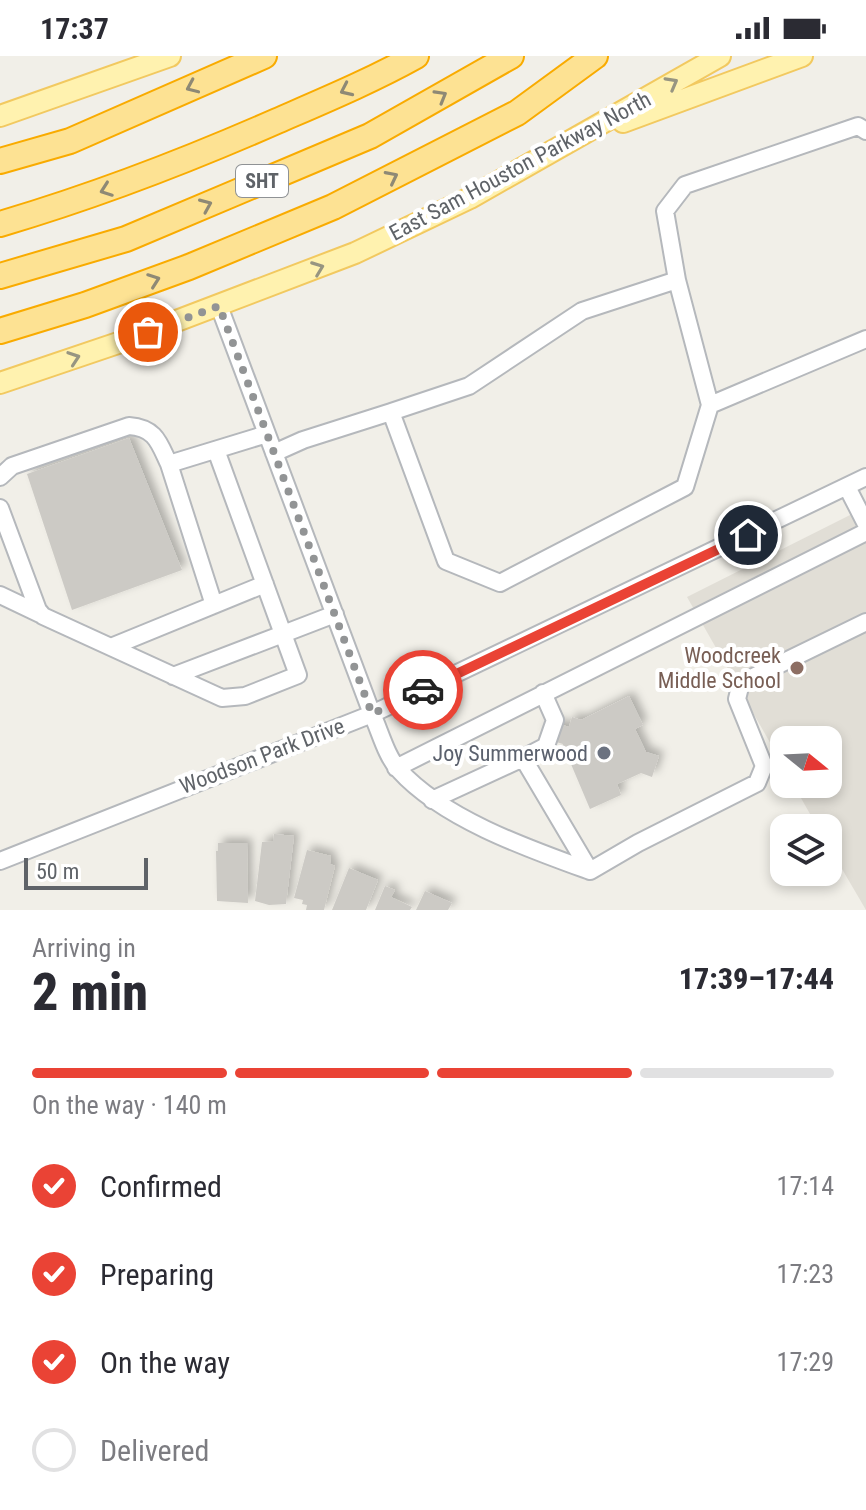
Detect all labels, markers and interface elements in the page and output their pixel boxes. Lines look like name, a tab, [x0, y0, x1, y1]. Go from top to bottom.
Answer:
text: 17:37	[40, 11, 109, 46]
one-way arrow	[663, 77, 678, 93]
one-way arrow	[186, 78, 200, 94]
one-way arrow	[339, 80, 354, 96]
street label: East Sam Houston Parkway North	[385, 86, 655, 246]
one-way arrow	[432, 90, 447, 106]
road number: SHT	[236, 165, 288, 197]
one-way arrow	[384, 171, 399, 187]
one-way arrow	[100, 181, 114, 197]
one-way arrow	[198, 198, 212, 215]
one-way arrow	[310, 261, 324, 278]
one-way arrow	[146, 273, 160, 290]
pin	[114, 298, 182, 366]
icon: bag	[126, 310, 170, 354]
one-way arrow	[66, 352, 80, 368]
pin	[714, 501, 782, 569]
icon: home	[726, 513, 770, 557]
place label: Woodcreek Middle School	[658, 643, 781, 693]
courier	[383, 650, 463, 730]
marker: Woodcreek Middle School	[788, 659, 806, 677]
icon: car	[401, 668, 445, 712]
street label: Woodson Park Drive	[176, 713, 348, 799]
north arrow	[770, 726, 842, 798]
map controls	[770, 726, 842, 886]
place label: Joy Summerwood	[433, 741, 588, 766]
marker: Joy Summerwood	[595, 744, 613, 762]
button: layers	[770, 814, 842, 886]
scale bar	[24, 854, 148, 890]
text: 50 m	[36, 859, 79, 884]
text: Arriving in	[32, 933, 136, 963]
text: 17:39–17:44	[679, 961, 834, 996]
text: 2 min	[32, 962, 148, 1023]
text: On the way · 140 m	[32, 1090, 227, 1120]
icon: check	[32, 1164, 76, 1208]
text: Confirmed	[100, 1169, 222, 1204]
text: 17:14	[777, 1171, 834, 1201]
icon: check	[32, 1252, 76, 1296]
text: Preparing	[100, 1257, 214, 1292]
text: 17:23	[777, 1259, 834, 1289]
icon: check	[32, 1340, 76, 1384]
text: On the way	[100, 1345, 230, 1380]
text: 17:29	[777, 1347, 834, 1377]
text: Delivered	[100, 1433, 209, 1468]

